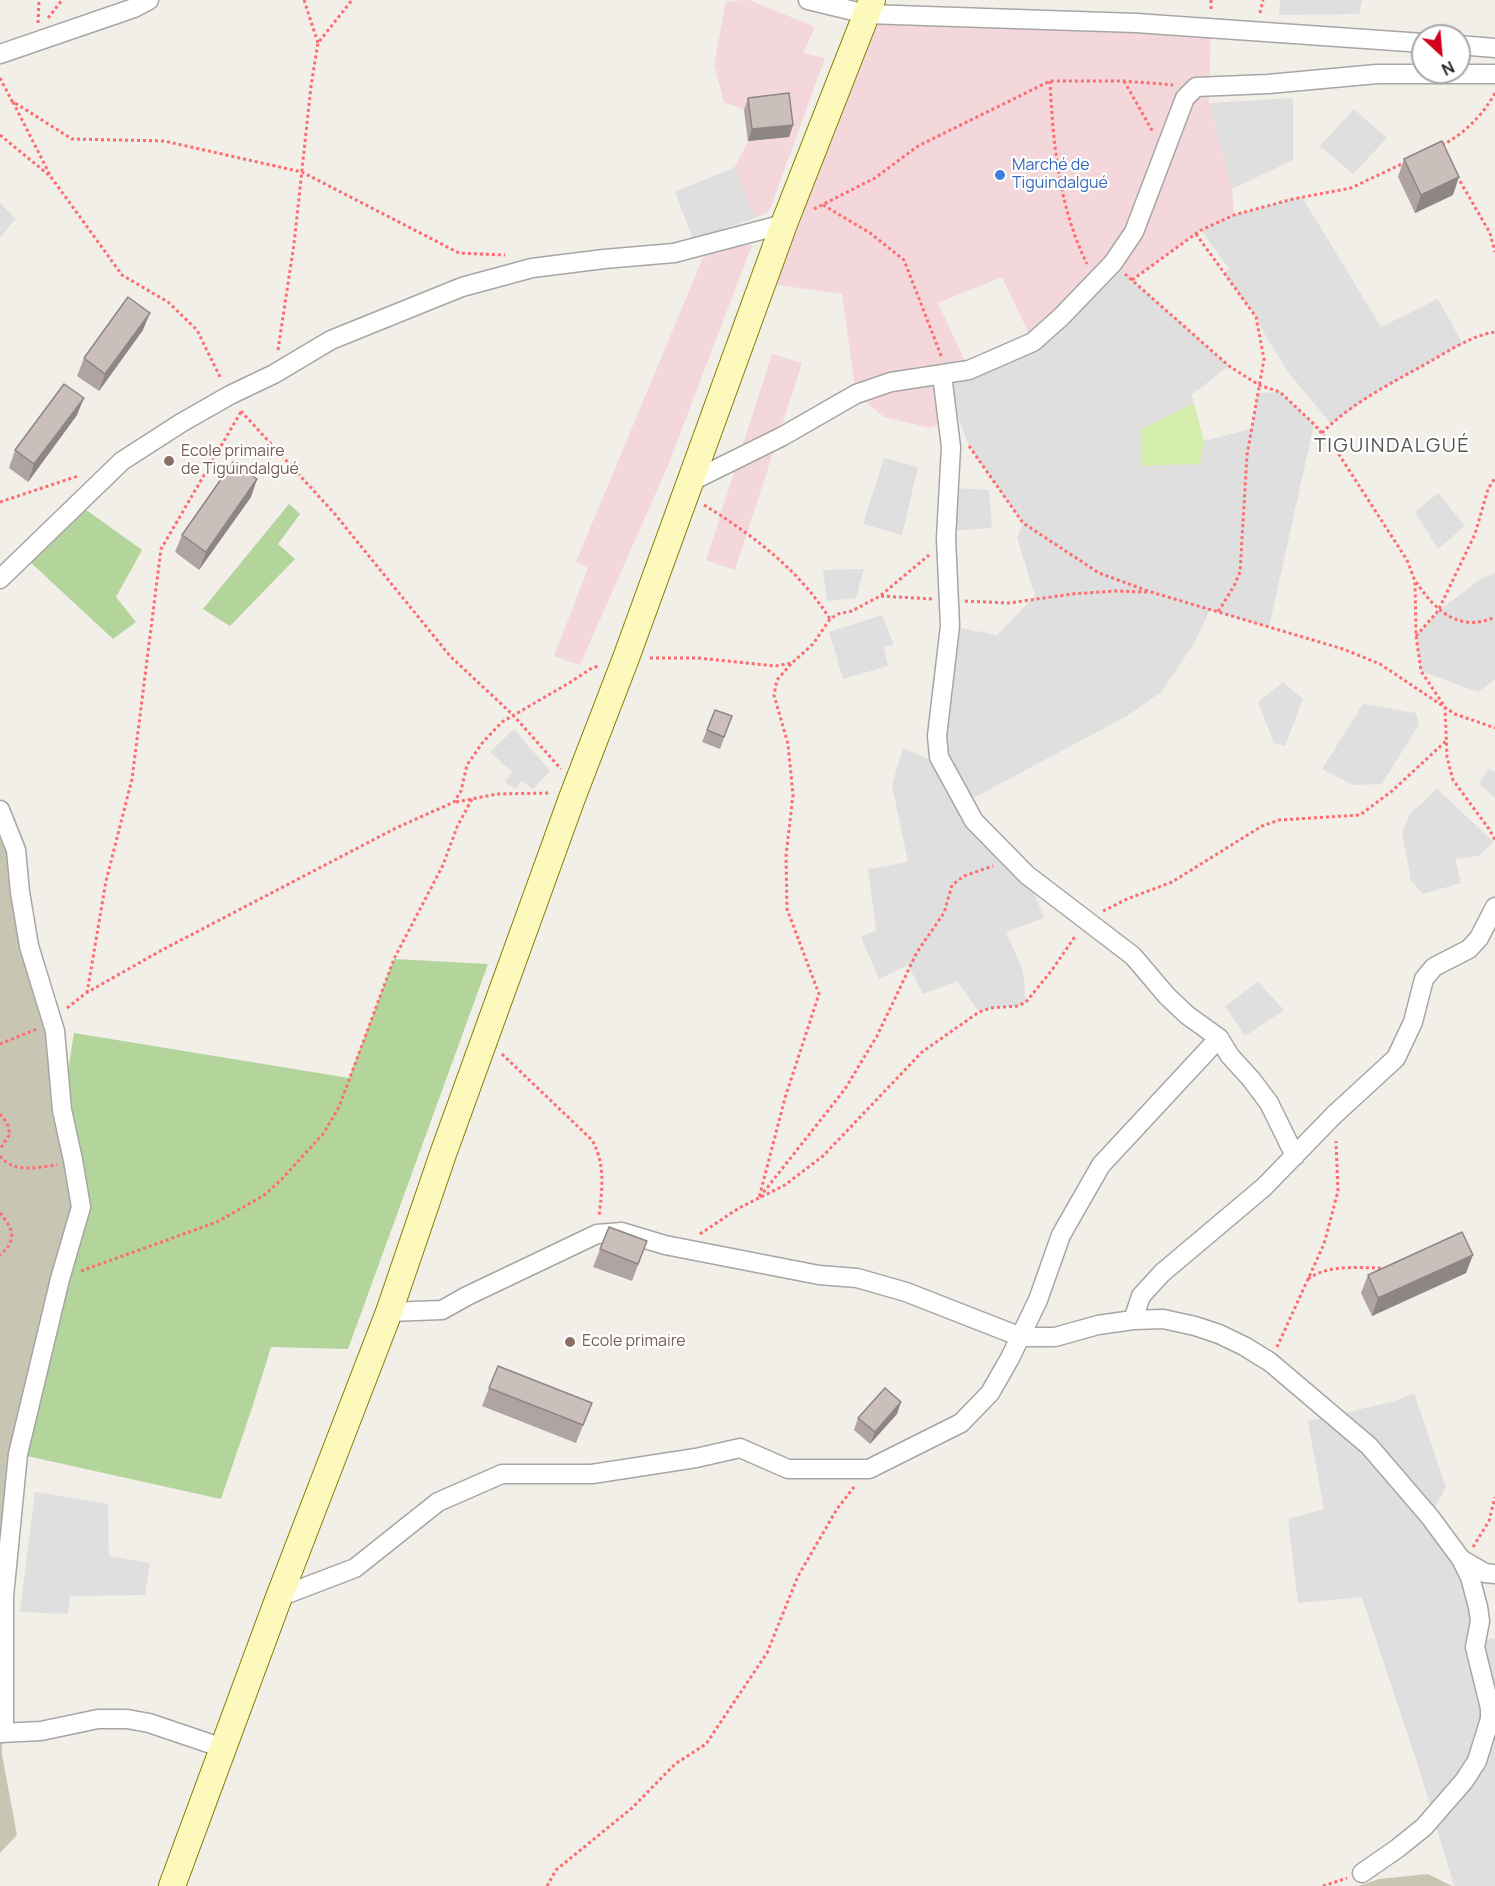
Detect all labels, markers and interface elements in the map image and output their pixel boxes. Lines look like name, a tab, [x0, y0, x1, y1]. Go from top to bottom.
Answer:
north arrow	[1411, 24, 1471, 84]
text: N	[1438, 56, 1458, 81]
place label: Marché de Tiguindalgué	[1012, 156, 1108, 194]
marker: Marché de Tiguindalgué	[993, 168, 1007, 182]
district label: TIGUINDALGUÉ	[1314, 434, 1470, 458]
place label: Ecole primaire de Tiguindalgué	[181, 442, 299, 480]
marker: Ecole primaire de Tiguindalgué	[162, 454, 176, 468]
place label: Ecole primaire	[582, 1332, 686, 1352]
marker: Ecole primaire	[563, 1335, 577, 1349]

